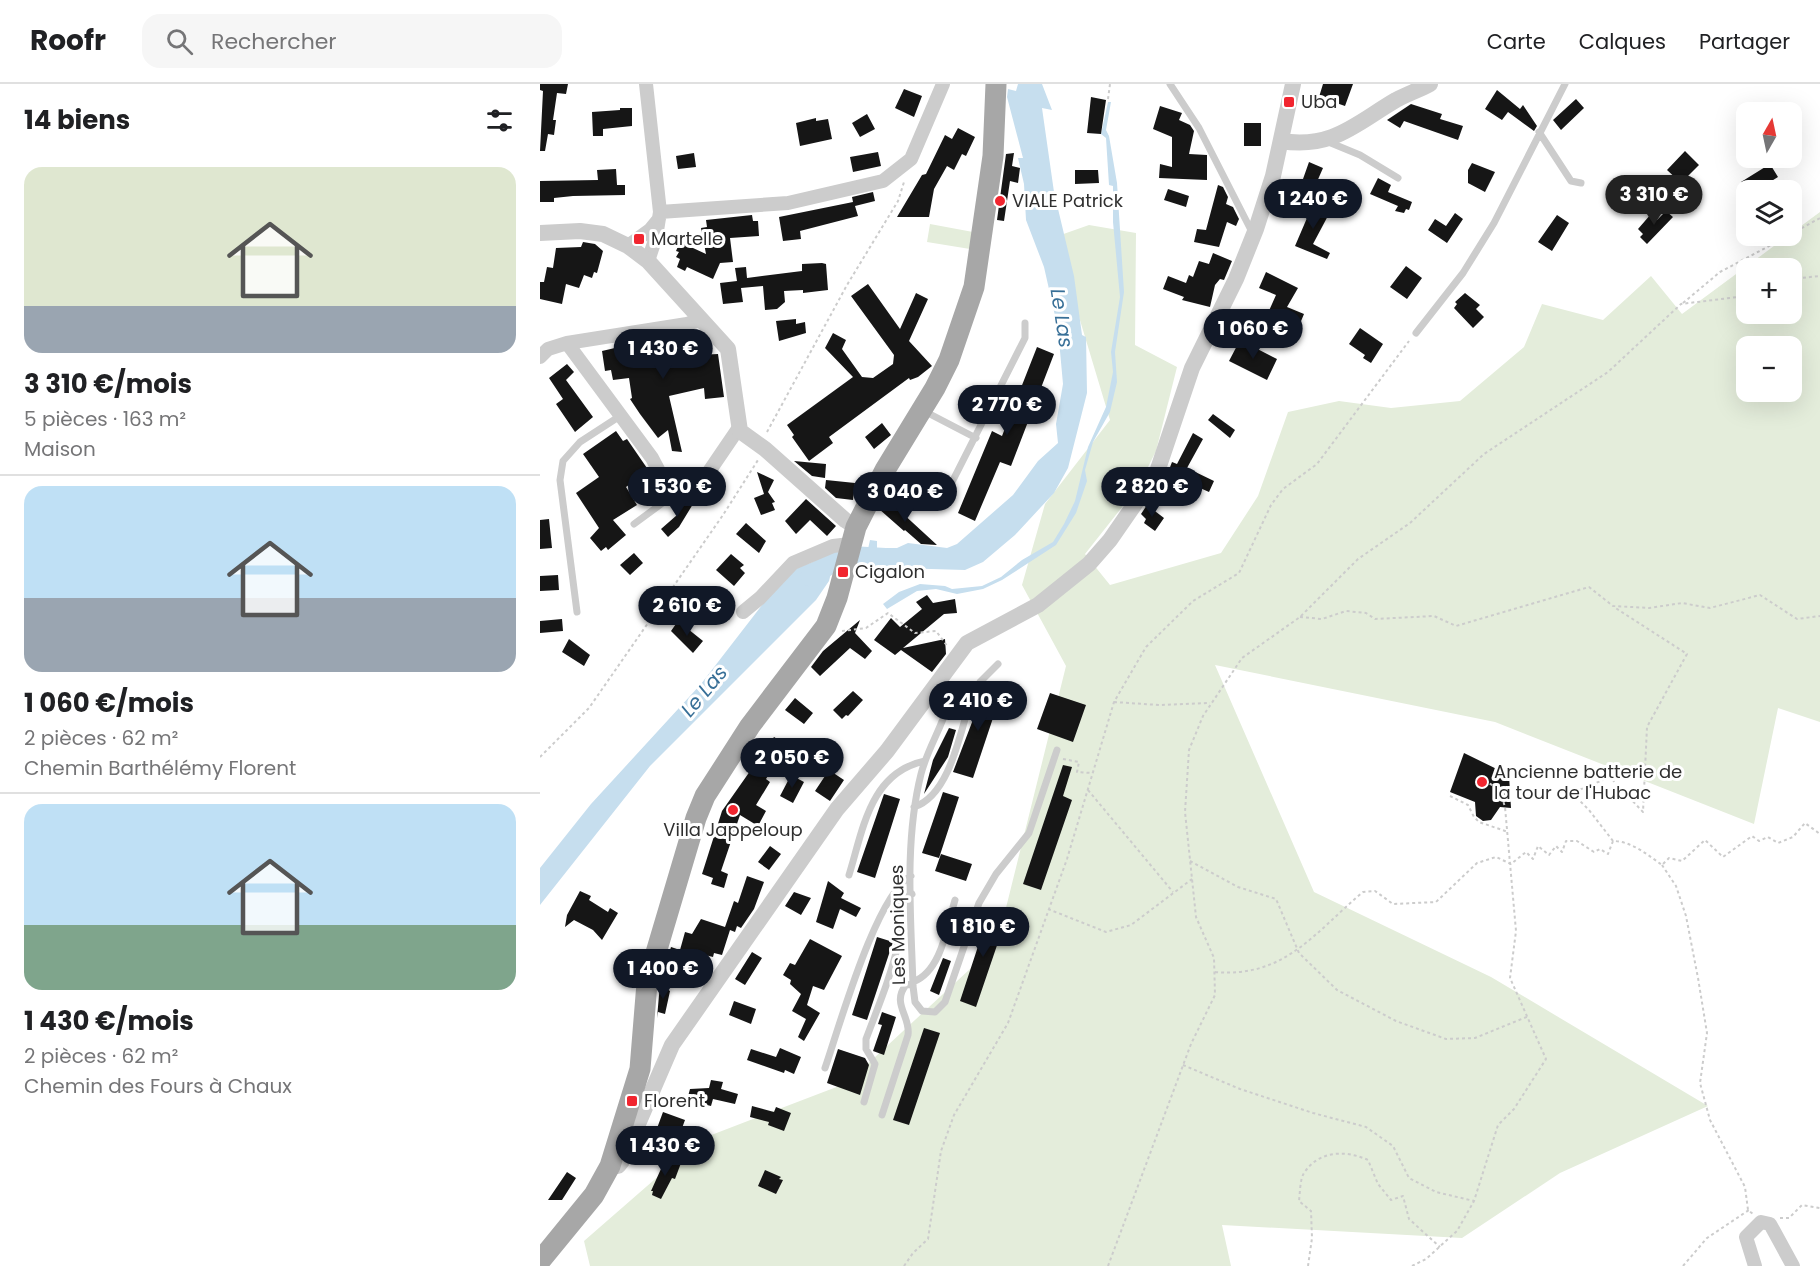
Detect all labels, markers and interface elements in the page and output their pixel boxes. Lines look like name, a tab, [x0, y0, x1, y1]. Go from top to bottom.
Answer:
search box	[142, 14, 562, 68]
text: Roofr	[30, 21, 106, 60]
icon: search	[163, 25, 196, 58]
text: Rechercher	[211, 26, 337, 57]
text: Carte	[1487, 27, 1546, 56]
text: Calques	[1579, 27, 1666, 56]
text: Partager	[1699, 27, 1790, 56]
place label: Uba	[1301, 89, 1338, 114]
marker: Uba	[1282, 95, 1296, 109]
text: 14 biens	[24, 102, 130, 138]
north arrow	[1736, 102, 1802, 168]
map controls	[1736, 102, 1802, 402]
icon: filters	[483, 104, 516, 137]
pin: 3 310 €	[1599, 175, 1709, 226]
pin: 1 240 €	[1258, 179, 1368, 230]
text: 3 310 €	[1619, 180, 1689, 208]
button: layers	[1736, 180, 1802, 246]
text: 1 240 €	[1278, 184, 1348, 212]
place label: VIALE Patrick	[1012, 188, 1124, 213]
marker: VIALE Patrick	[993, 194, 1007, 208]
icon: home	[216, 206, 324, 314]
place label: Martelle	[651, 226, 723, 251]
marker: Martelle	[632, 232, 646, 246]
button: +	[1736, 258, 1802, 324]
water label: Le Las	[1044, 286, 1080, 350]
pin: 1 060 €	[1198, 309, 1308, 360]
text: 1 060 €	[1218, 314, 1288, 342]
pin: 1 430 €	[608, 329, 718, 380]
text: 1 430 €	[628, 334, 698, 362]
button: −	[1736, 336, 1802, 402]
text: 3 310 €/mois	[24, 366, 192, 402]
pin: 2 770 €	[952, 385, 1062, 436]
text: 2 770 €	[972, 390, 1042, 418]
text: 5 pièces · 163 m²	[24, 405, 186, 433]
text: Maison	[24, 435, 96, 463]
pin: 1 530 €	[622, 467, 732, 518]
pin: 2 820 €	[1097, 467, 1207, 518]
text: 1 530 €	[642, 472, 712, 500]
pin: 3 040 €	[850, 472, 960, 523]
text: 2 820 €	[1115, 472, 1189, 500]
text: 3 040 €	[867, 477, 943, 505]
icon: home	[216, 525, 324, 633]
place label: Cigalon	[855, 559, 925, 584]
marker: Cigalon	[836, 565, 850, 579]
pin: 2 610 €	[632, 586, 742, 637]
text: 2 610 €	[652, 591, 722, 619]
water label: Le Las	[674, 659, 734, 723]
pin: 2 410 €	[923, 681, 1033, 732]
text: 1 060 €/mois	[24, 685, 194, 721]
text: 2 410 €	[943, 686, 1013, 714]
text: 2 pièces · 62 m²	[24, 724, 178, 752]
pin: 2 050 €	[737, 738, 847, 789]
text: 2 050 €	[755, 743, 829, 771]
text: Chemin Barthélémy Florent	[24, 754, 296, 782]
place label: Ancienne batterie de la tour de l'Hubac	[1494, 759, 1682, 805]
marker: Ancienne batterie de la tour de l'Hubac	[1475, 775, 1489, 789]
marker: Villa Jappeloup	[726, 803, 740, 817]
place label: Villa Jappeloup	[663, 817, 803, 842]
icon: home	[216, 843, 324, 951]
street label: Les Moniques	[884, 865, 911, 985]
pin: 1 810 €	[928, 907, 1038, 958]
text: 1 810 €	[950, 912, 1016, 940]
pin: 1 400 €	[608, 949, 718, 1000]
text: 1 400 €	[627, 954, 699, 982]
text: 1 430 €/mois	[24, 1003, 194, 1039]
text: 2 pièces · 62 m²	[24, 1042, 178, 1070]
text: Chemin des Fours à Chaux	[24, 1072, 292, 1100]
place label: Florent	[644, 1088, 705, 1113]
marker: Florent	[625, 1094, 639, 1108]
pin: 1 430 €	[610, 1126, 720, 1177]
text: 1 430 €	[630, 1131, 700, 1159]

